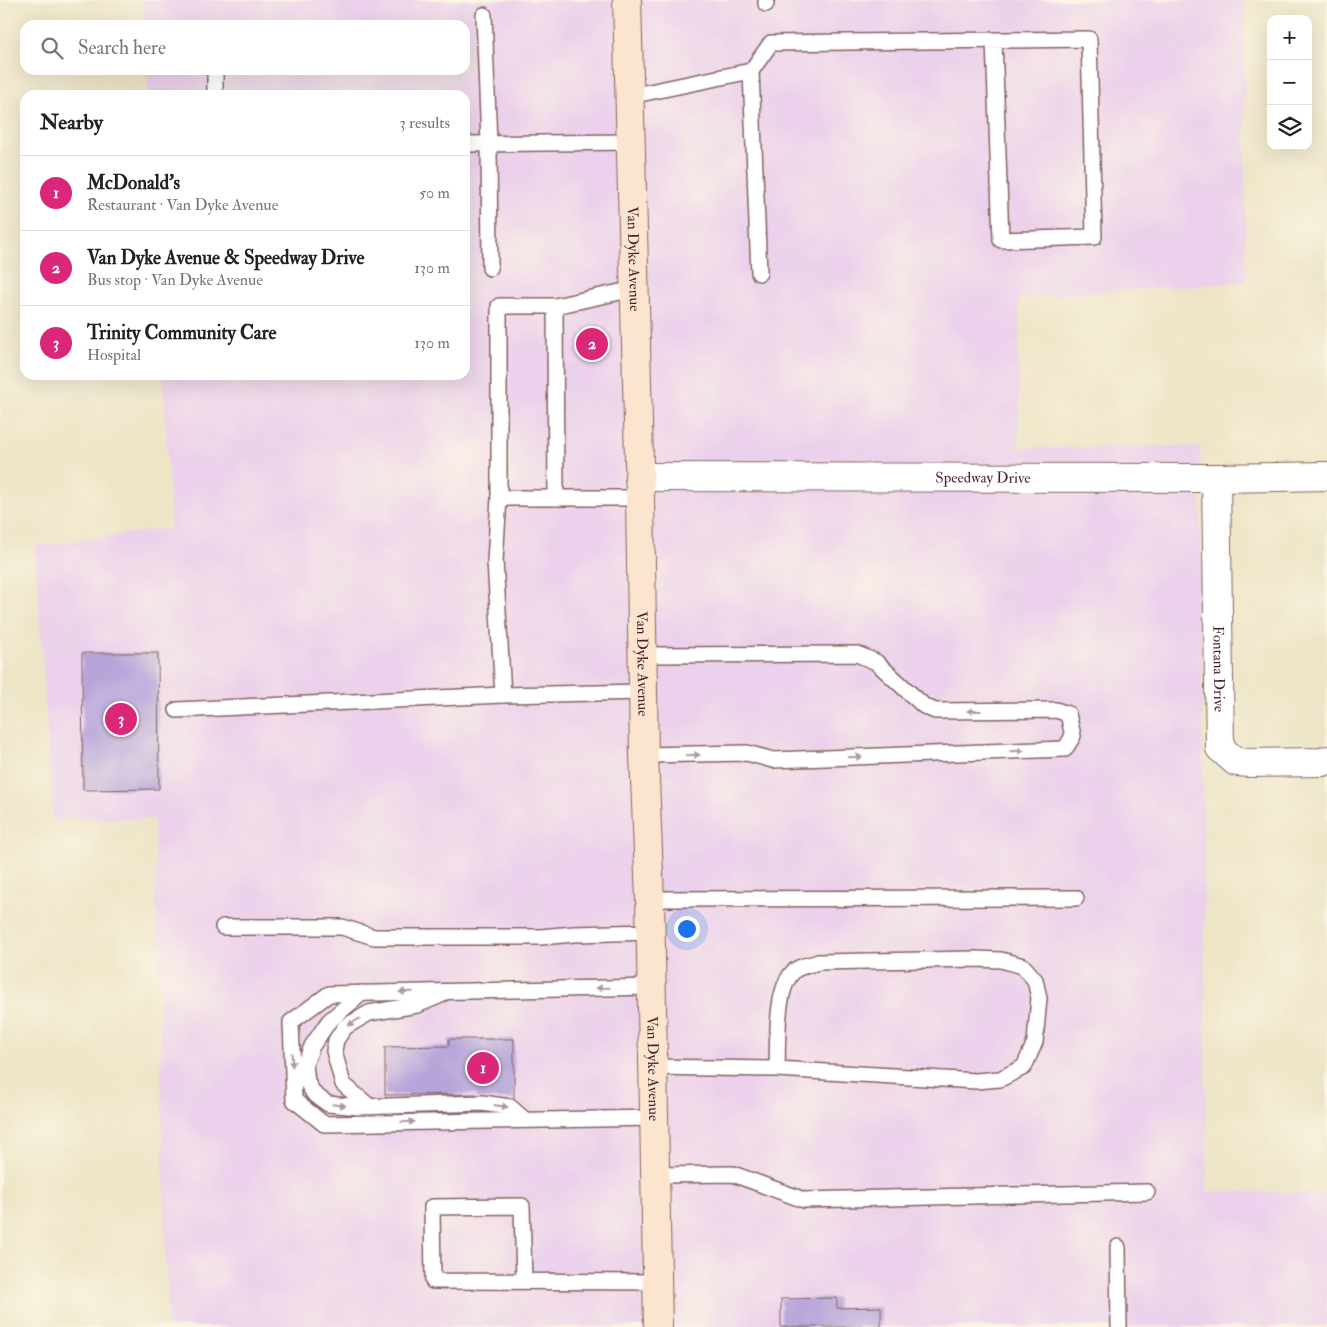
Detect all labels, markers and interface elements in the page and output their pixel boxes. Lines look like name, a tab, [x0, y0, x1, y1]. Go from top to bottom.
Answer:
map controls	[1267, 15, 1312, 150]
button: +	[1267, 15, 1312, 60]
search box	[20, 20, 470, 75]
icon: search	[38, 34, 66, 62]
text: Search here	[78, 36, 166, 60]
button: −	[1267, 60, 1312, 105]
button: layers	[1267, 105, 1312, 150]
text: Nearby	[40, 109, 103, 136]
text: 3 results	[399, 113, 450, 133]
text: McDonald's	[87, 171, 180, 195]
text: 1	[53, 183, 59, 203]
text: 50 m	[419, 183, 450, 203]
text: Restaurant · Van Dyke Avenue	[87, 195, 278, 215]
street label: Van Dyke Avenue	[623, 206, 645, 312]
text: Van Dyke Avenue & Speedway Drive	[87, 246, 364, 270]
text: 2	[52, 258, 60, 278]
text: 130 m	[414, 258, 450, 278]
text: Bus stop · Van Dyke Avenue	[87, 270, 263, 290]
text: Trinity Community Care	[87, 321, 277, 345]
pin: 2	[576, 325, 608, 363]
text: 3	[53, 333, 59, 353]
text: 130 m	[414, 333, 450, 353]
text: Hospital	[87, 345, 141, 365]
street label: Speedway Drive	[935, 468, 1031, 488]
street label: Van Dyke Avenue	[632, 611, 653, 717]
street label: Fontana Drive	[1209, 626, 1229, 712]
pin: 3	[105, 700, 137, 738]
one-way arrow	[966, 707, 982, 715]
one-way arrow	[1009, 747, 1025, 755]
one-way arrow	[685, 750, 701, 758]
one-way arrow	[847, 753, 863, 761]
your location	[674, 916, 700, 942]
one-way arrow	[595, 984, 611, 992]
one-way arrow	[398, 988, 414, 996]
street label: Van Dyke Avenue	[643, 1016, 664, 1121]
one-way arrow	[347, 1017, 361, 1027]
pin: 1	[467, 1049, 499, 1087]
one-way arrow	[289, 1052, 297, 1068]
one-way arrow	[332, 1101, 348, 1109]
one-way arrow	[494, 1102, 510, 1110]
one-way arrow	[401, 1118, 417, 1126]

